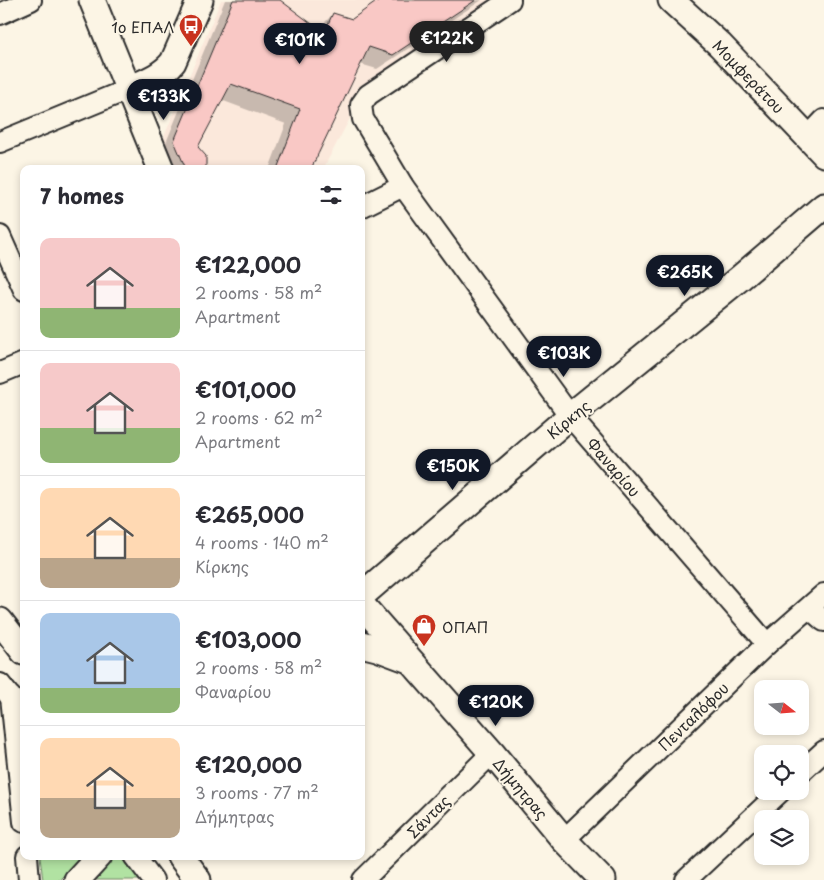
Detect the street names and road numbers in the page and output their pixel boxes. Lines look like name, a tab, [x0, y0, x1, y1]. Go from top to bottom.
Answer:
street label: Μομφεράτου	[708, 34, 790, 118]
street label: Κίρκης	[541, 394, 595, 444]
street label: Φαναρίου	[582, 432, 646, 502]
street label: Πενταλόφου	[653, 676, 733, 756]
street label: Δήμητρας	[488, 752, 554, 824]
street label: Σάντας	[401, 789, 455, 843]

